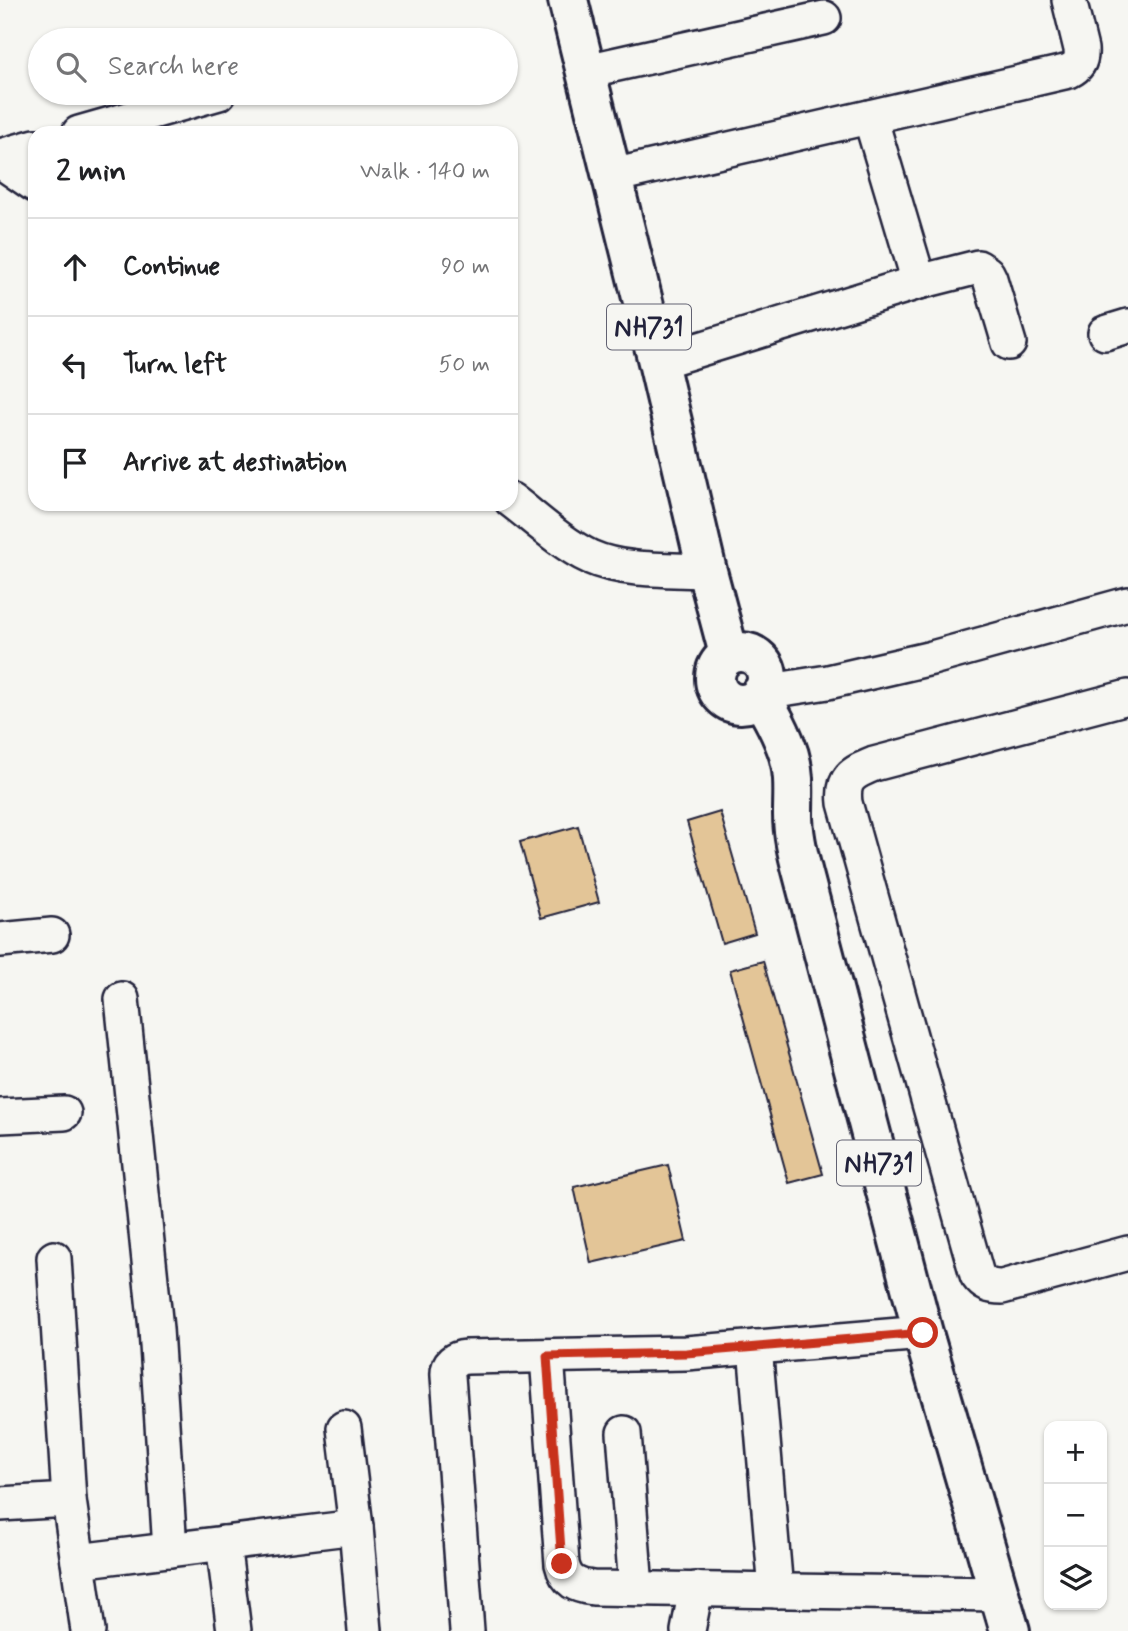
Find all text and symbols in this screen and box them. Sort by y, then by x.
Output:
search box [28,28,518,105]
icon: search [52,48,90,86]
text: Search here [108,50,239,84]
text: 2 min [56,152,126,191]
text: Walk · 140 m [360,157,490,187]
icon: ahead [56,248,94,286]
text: Continue [123,250,220,284]
text: 90 m [441,252,490,282]
road number: NH731 [607,304,691,350]
icon: left [56,346,94,384]
text: Turn left [123,348,227,382]
text: 50 m [439,350,490,380]
icon: arrive [56,444,94,482]
text: Arrive at destination [123,446,347,480]
road number: NH731 [837,1140,921,1186]
route start [907,1317,938,1348]
map controls [1044,1421,1107,1610]
button: + [1044,1421,1107,1484]
button: − [1044,1484,1107,1547]
button: layers [1044,1547,1107,1610]
route end [546,1548,577,1579]

